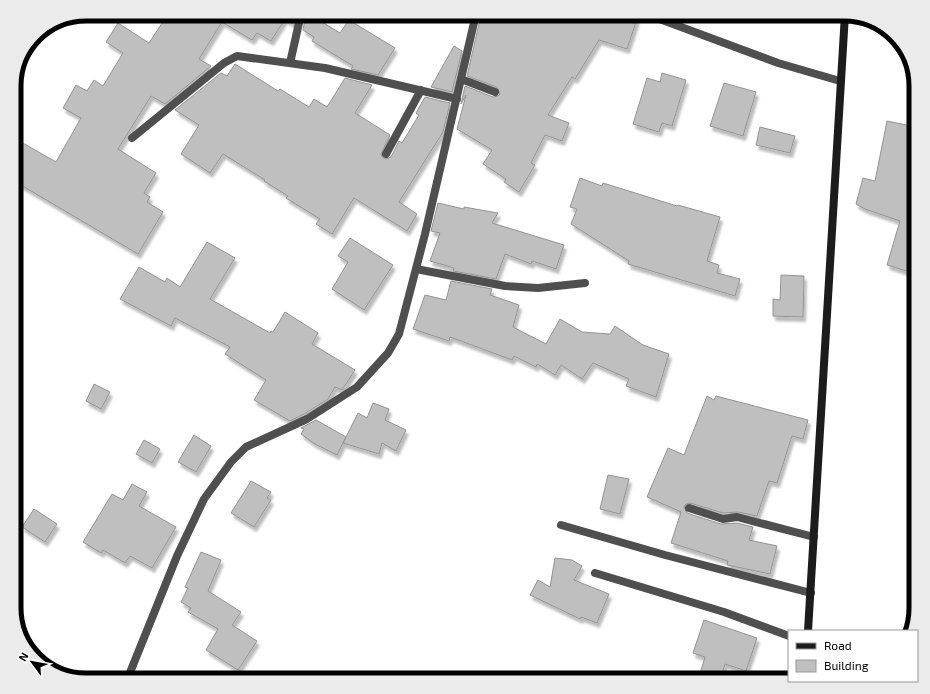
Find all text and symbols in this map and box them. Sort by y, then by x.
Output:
legend [788,630,918,682]
text: Road [824,638,852,652]
north arrow [12,642,52,682]
text: N [15,650,31,663]
text: Building [824,658,869,672]

